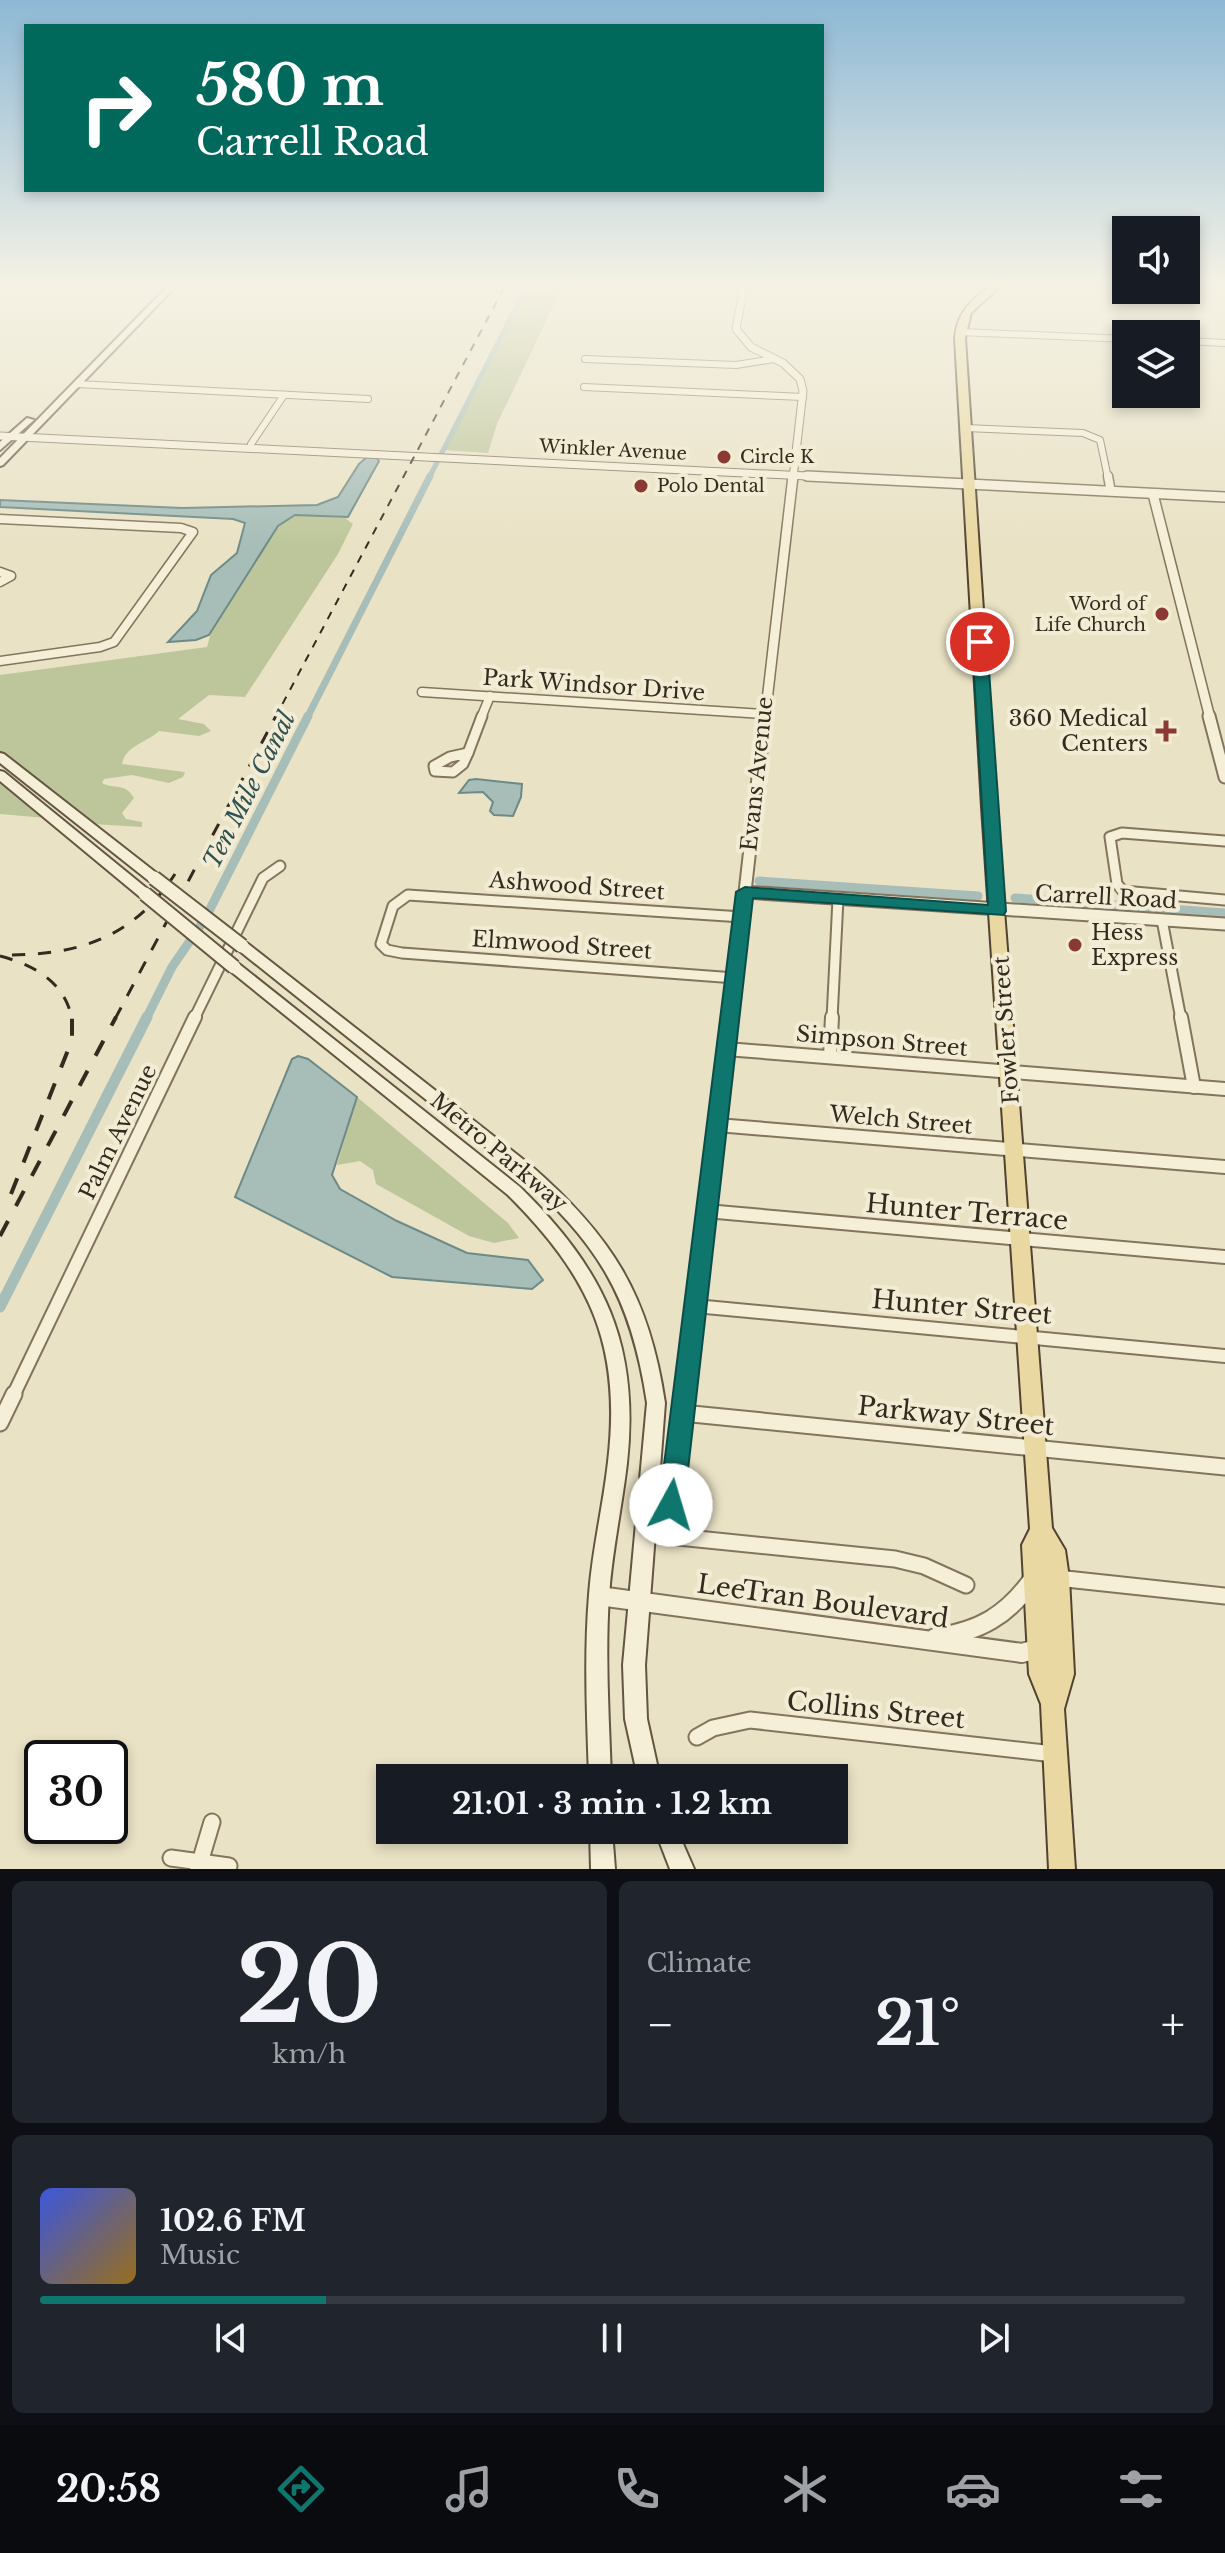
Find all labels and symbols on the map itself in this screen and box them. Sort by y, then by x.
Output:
street label: Winkler Avenue [538,435,687,465]
place label: Circle K [740,446,815,468]
marker: Circle K [715,448,733,466]
place label: Polo Dental [657,475,765,497]
marker: Polo Dental [632,477,650,495]
place label: Word of Life Church [1035,593,1149,636]
marker: Word of Life Church [1153,605,1171,623]
pin [946,608,1014,676]
street label: Park Windsor Drive [482,664,706,706]
street label: Evans Avenue [735,695,779,853]
place label: 360 Medical Centers [1009,705,1148,757]
water label: Ten Mile Canal [197,706,301,874]
marker: 360 Medical Centers [1155,720,1177,742]
street label: Ashwood Street [487,866,666,906]
street label: Carrell Road [1034,880,1178,914]
place label: Hess Express [1091,919,1178,971]
street label: Elmwood Street [471,925,654,965]
marker: Hess Express [1066,936,1084,954]
street label: Fowler Street [987,954,1025,1105]
street label: Simpson Street [795,1020,970,1062]
street label: Palm Avenue [74,1060,162,1204]
street label: Metro Parkway [425,1087,573,1217]
street label: Welch Street [827,1100,974,1140]
street label: Hunter Terrace [864,1187,1070,1237]
street label: Hunter Street [870,1283,1054,1331]
street label: Parkway Street [856,1390,1056,1442]
position arrow [629,1463,713,1547]
street label: LeeTran Boulevard [695,1567,951,1635]
street label: Collins Street [785,1685,967,1735]
speed limit sign: 30 [24,1740,128,1844]

